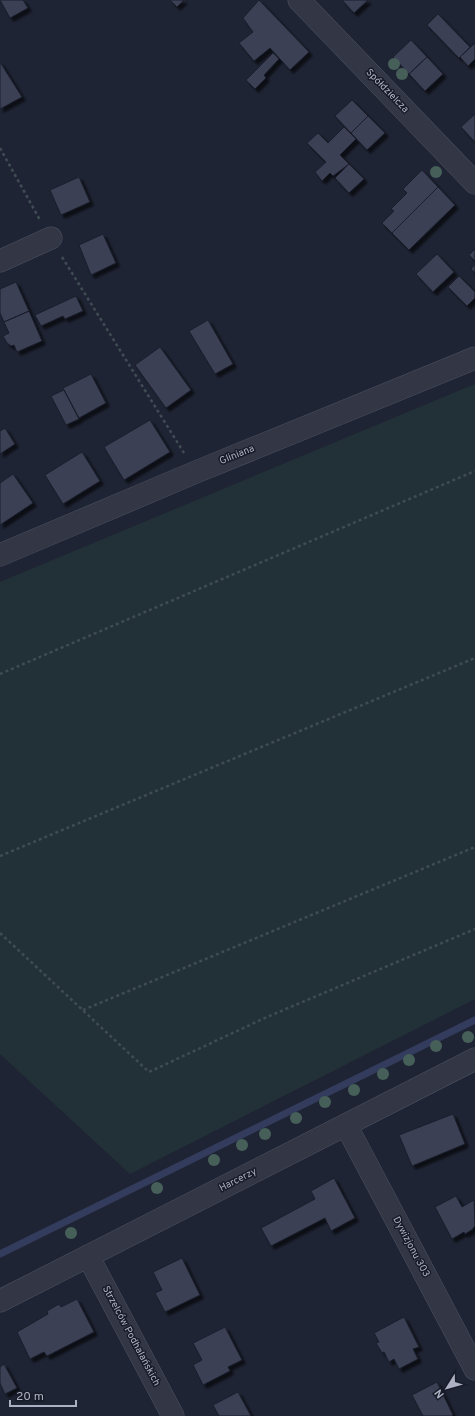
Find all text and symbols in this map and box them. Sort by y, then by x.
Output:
street label: Spółdzielcza [363,66,411,116]
street label: Gliniana [218,442,256,468]
street label: Harcerzy [217,1165,259,1195]
street label: Dywizjonu 303 [390,1214,432,1280]
street label: Strzelców Podhalańskich [99,1284,163,1388]
north arrow [427,1368,467,1408]
scale bar [10,1382,76,1408]
text: N [432,1386,448,1401]
text: 20 m [16,1389,44,1405]

